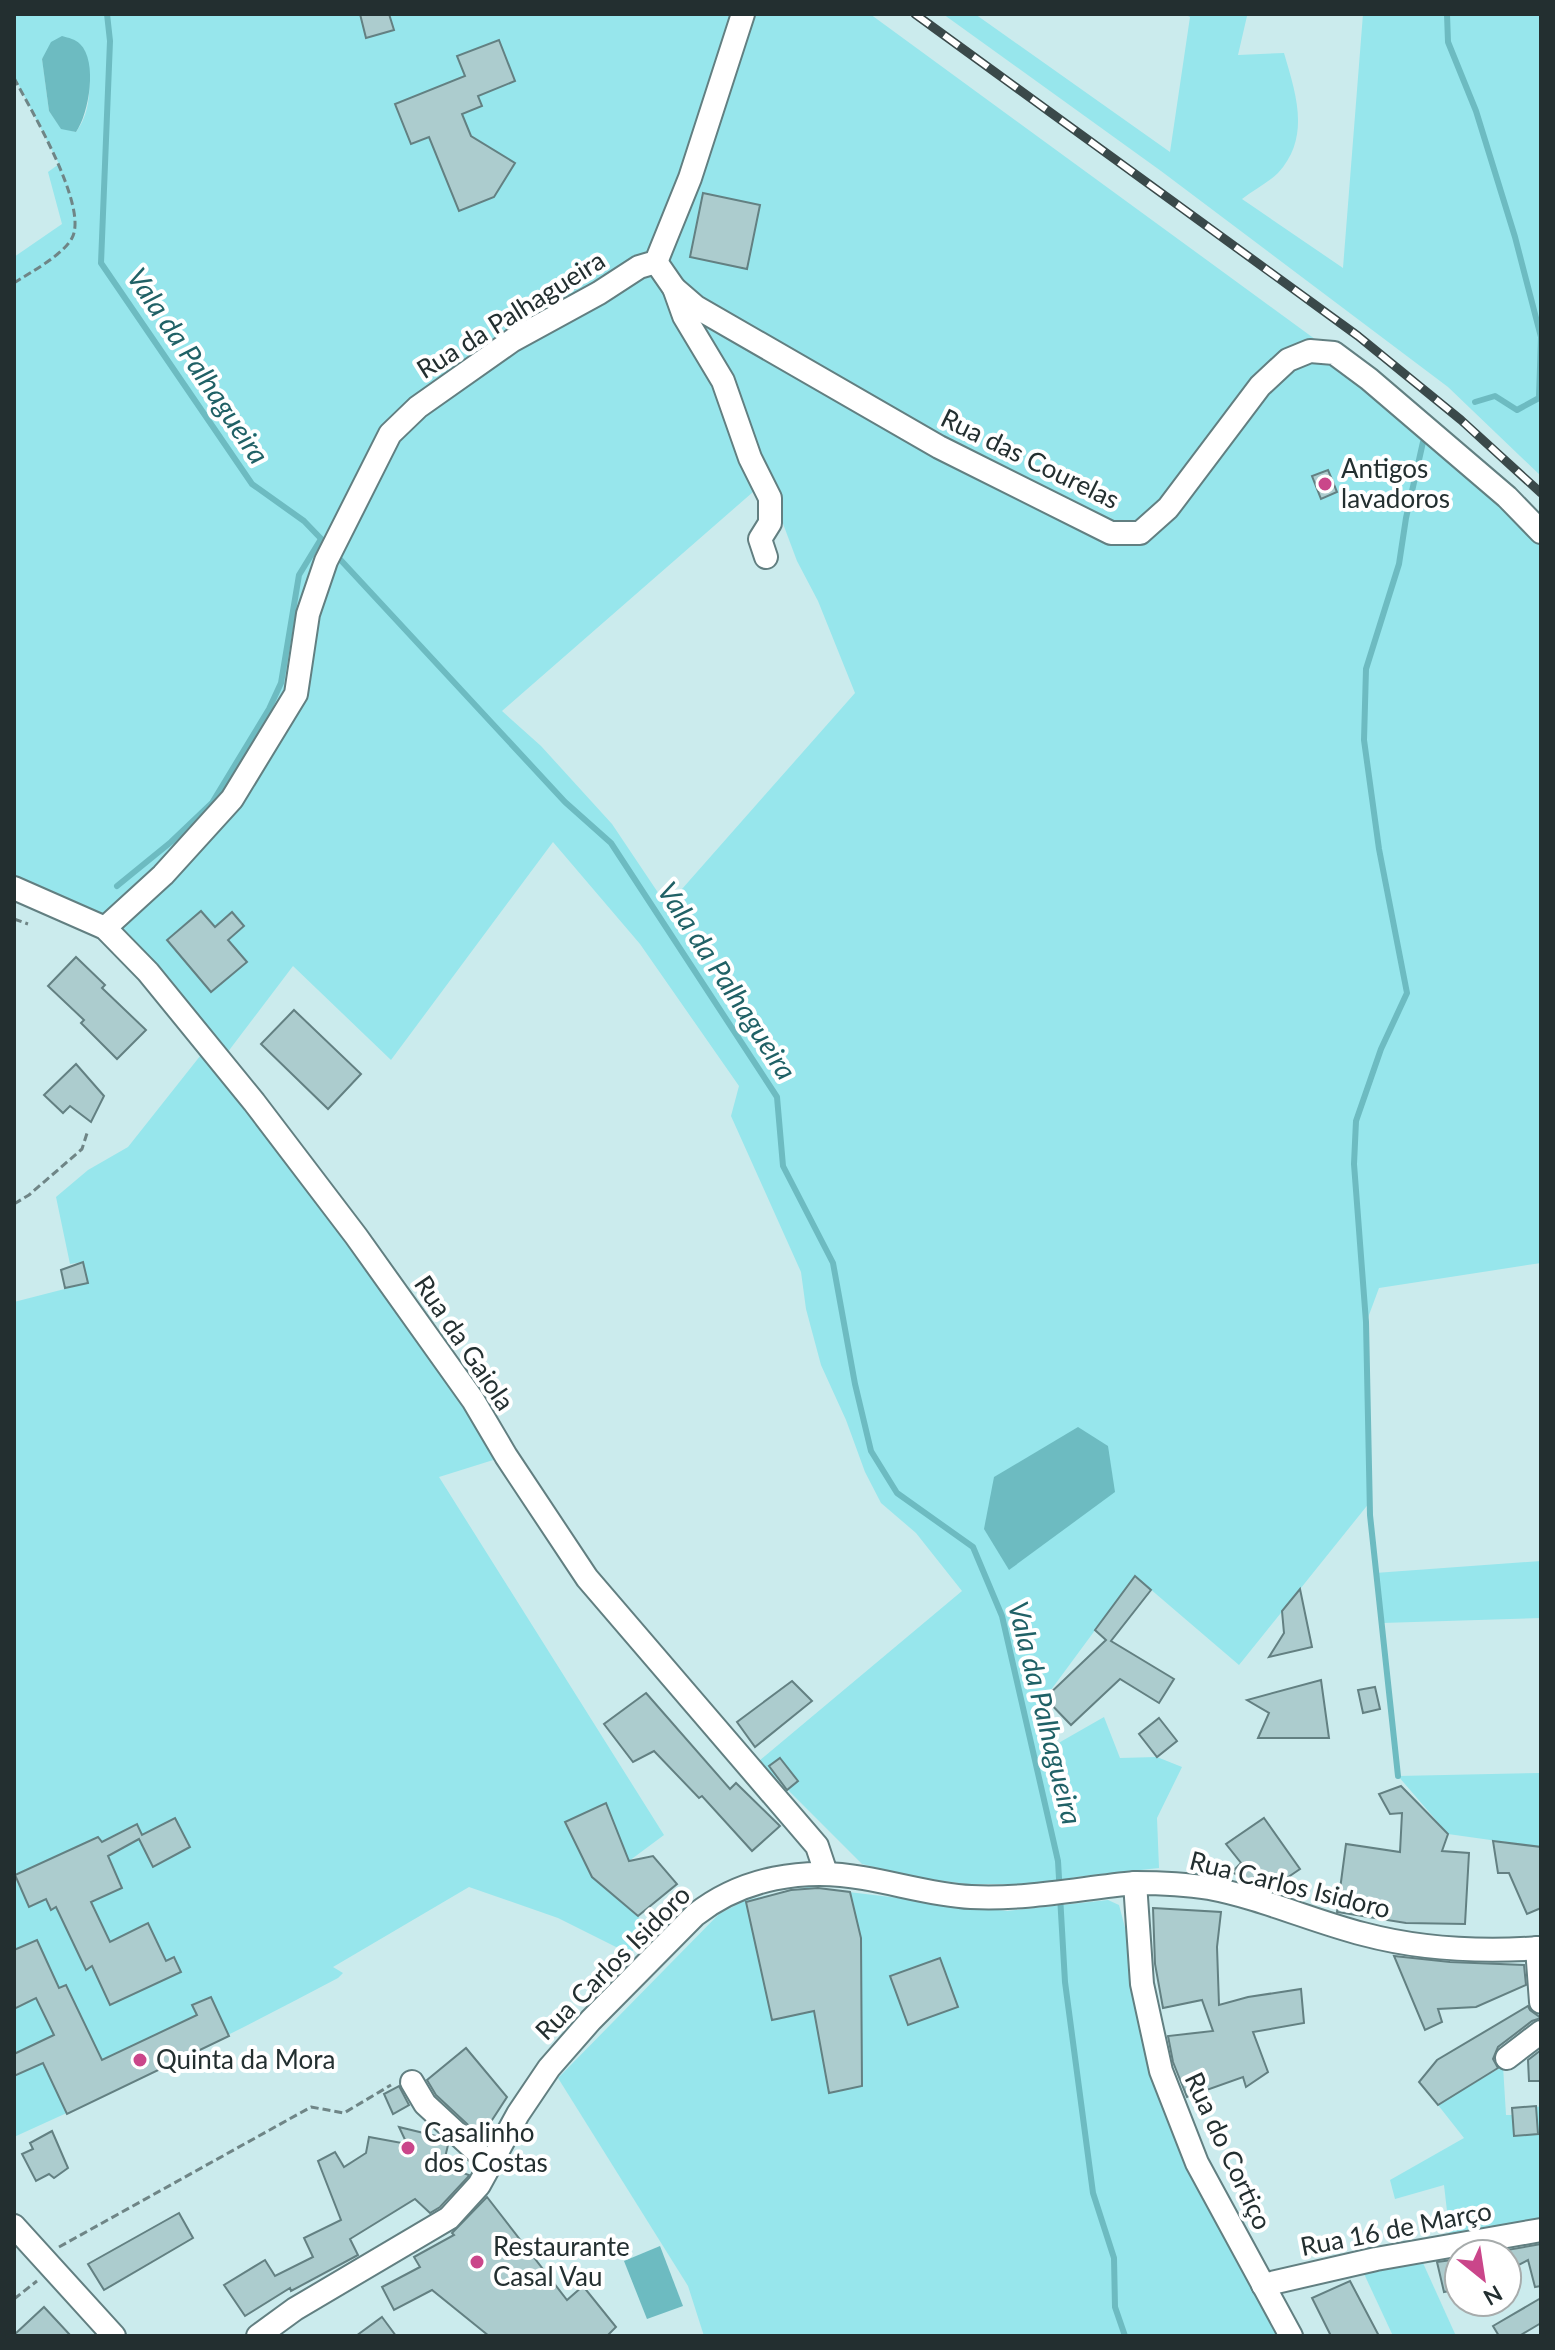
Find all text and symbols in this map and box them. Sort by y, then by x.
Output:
street label: Rua da Palhagueira [410,243,610,385]
water label: Vala da Palhagueira [121,261,277,470]
street label: Rua das Courelas [936,401,1125,515]
place label: Antigos lavadoros [1341,452,1450,514]
marker: Antigos lavadoros [1316,475,1334,493]
water label: Vala da Palhagueira [651,875,804,1086]
street label: Rua da Gaiola [408,1269,522,1416]
water label: Vala da Palhagueira [1002,1598,1090,1828]
street label: Rua Carlos Isidoro [1187,1844,1394,1924]
street label: Rua Carlos Isidoro [528,1878,696,2046]
place label: Quinta da Mora [156,2043,335,2075]
marker: Quinta da Mora [131,2051,149,2069]
street label: Rua do Cortiço [1178,2067,1279,2234]
place label: Casalinho dos Costas [424,2116,548,2178]
marker: Casalinho dos Costas [399,2139,417,2157]
street label: Rua 16 de Março [1297,2194,1494,2262]
place label: Restaurante Casal Vau [493,2230,630,2292]
north arrow [1443,2238,1523,2318]
marker: Restaurante Casal Vau [468,2253,486,2271]
text: N [1479,2280,1507,2312]

